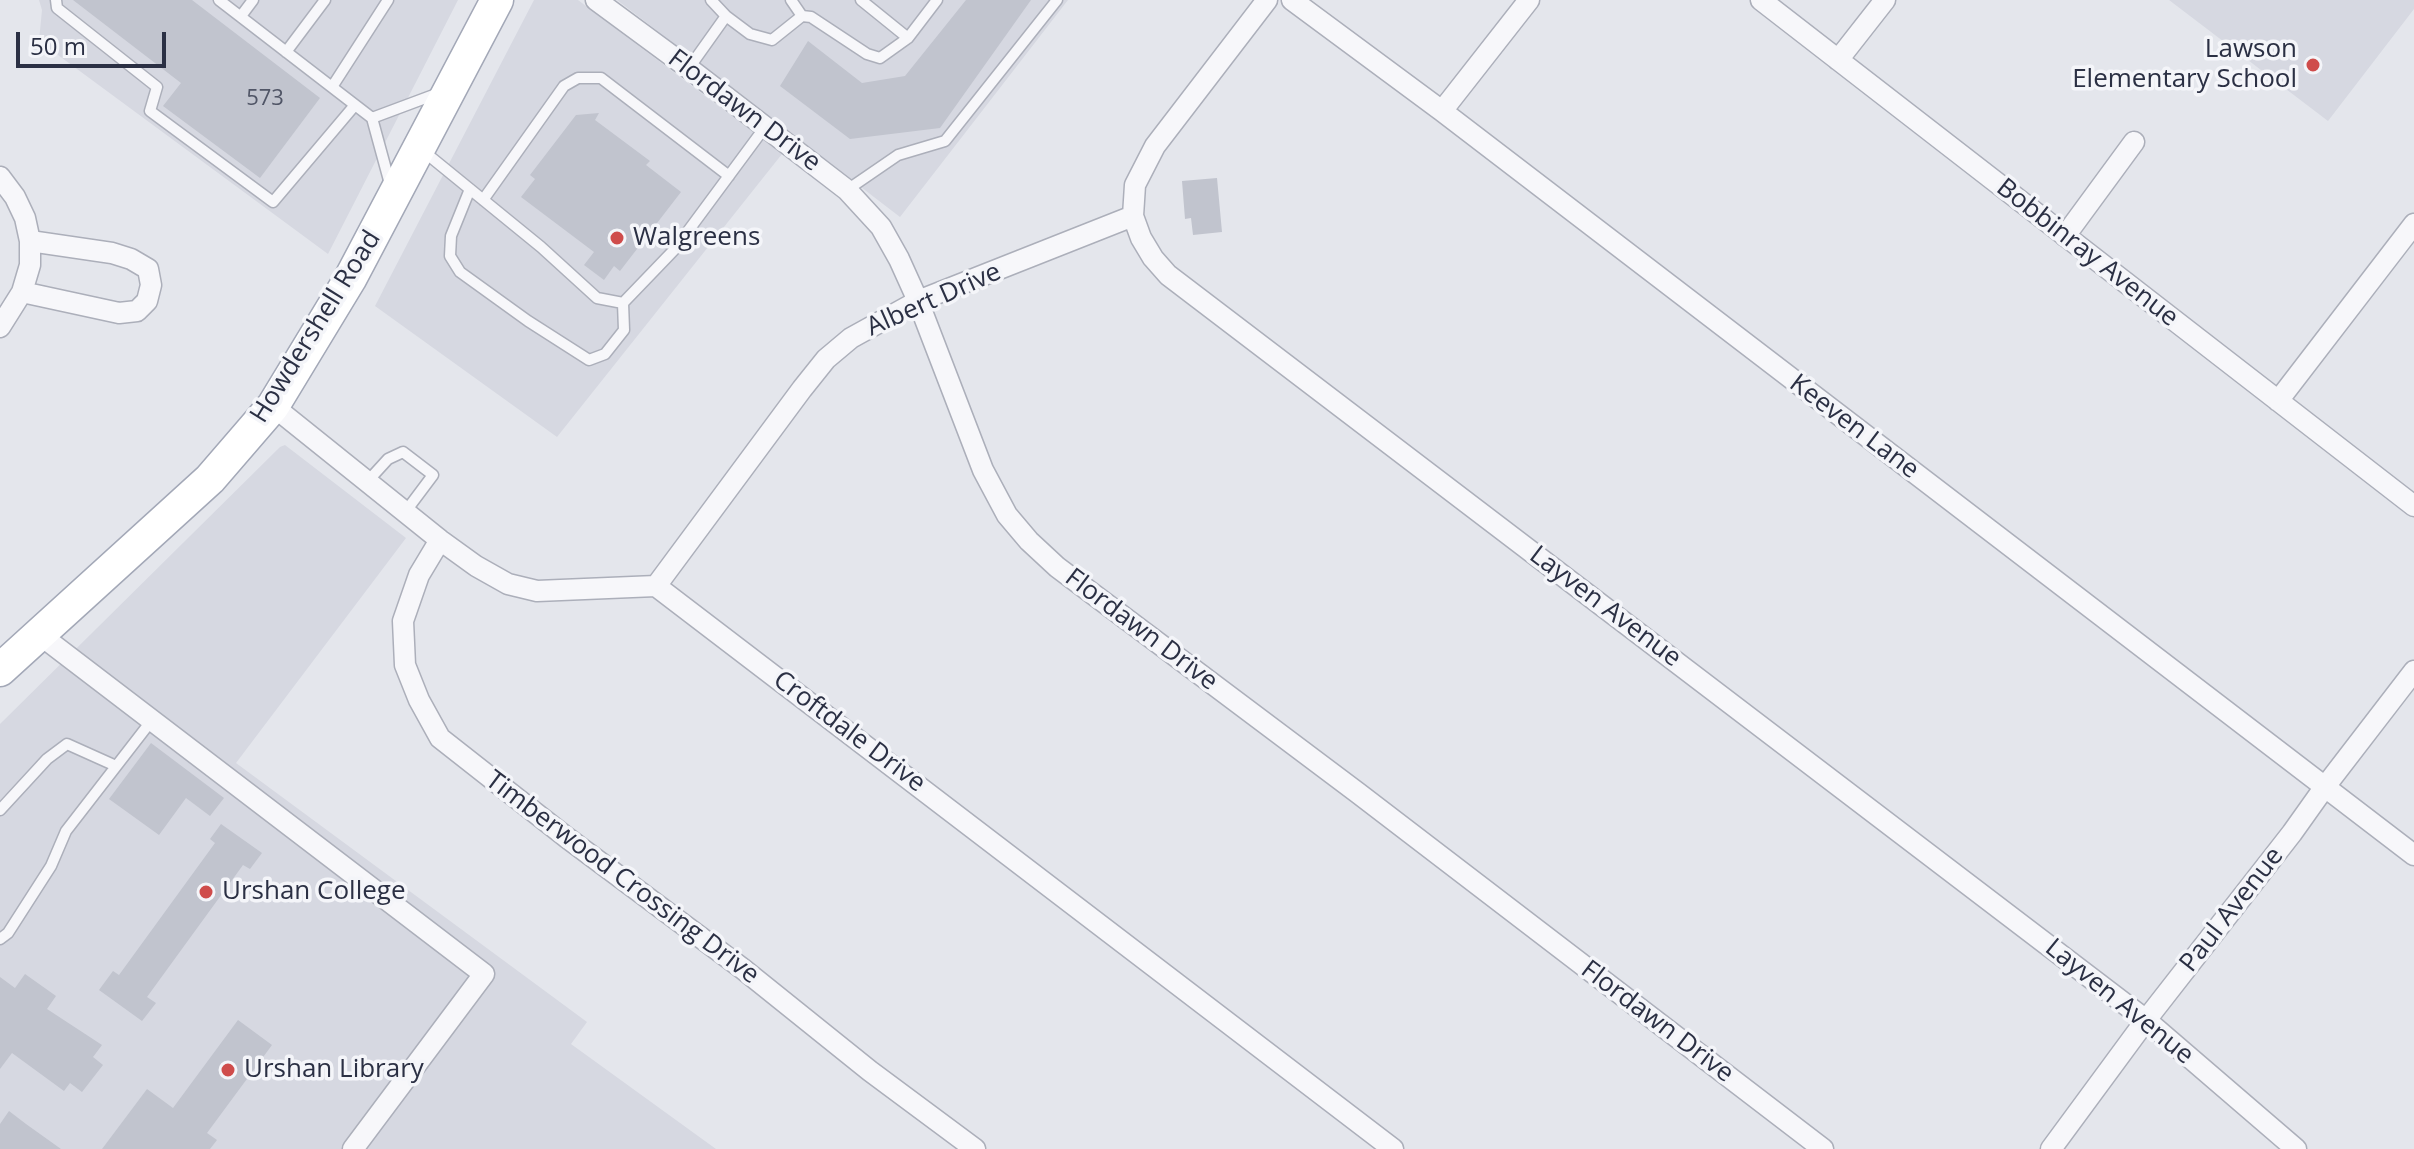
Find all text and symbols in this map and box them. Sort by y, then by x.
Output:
scale bar [20,16,170,66]
text: 50 m [30,29,86,62]
place label: Lawson Elementary School [2072,34,2297,96]
street label: Flordawn Drive [661,43,827,179]
marker: Lawson Elementary School [2304,56,2322,74]
house number: 573 [246,86,284,112]
street label: Bobbinray Avenue [1990,172,2184,334]
place label: Walgreens [633,222,760,254]
street label: Howdershell Road [244,225,388,429]
marker: Walgreens [608,229,626,247]
street label: Albert Drive [862,257,1006,343]
street label: Keeven Lane [1783,368,1925,486]
street label: Layven Avenue [1523,540,1687,674]
street label: Flordawn Drive [1058,562,1224,698]
street label: Croftdale Drive [767,665,931,799]
street label: Timberwood Crossing Drive [479,765,765,991]
street label: Paul Avenue [2174,841,2290,979]
place label: Urshan College [222,876,406,908]
marker: Urshan College [197,883,215,901]
street label: Layven Avenue [2039,933,2199,1071]
street label: Flordawn Drive [1574,954,1740,1090]
place label: Urshan Library [244,1054,424,1086]
marker: Urshan Library [219,1061,237,1079]

